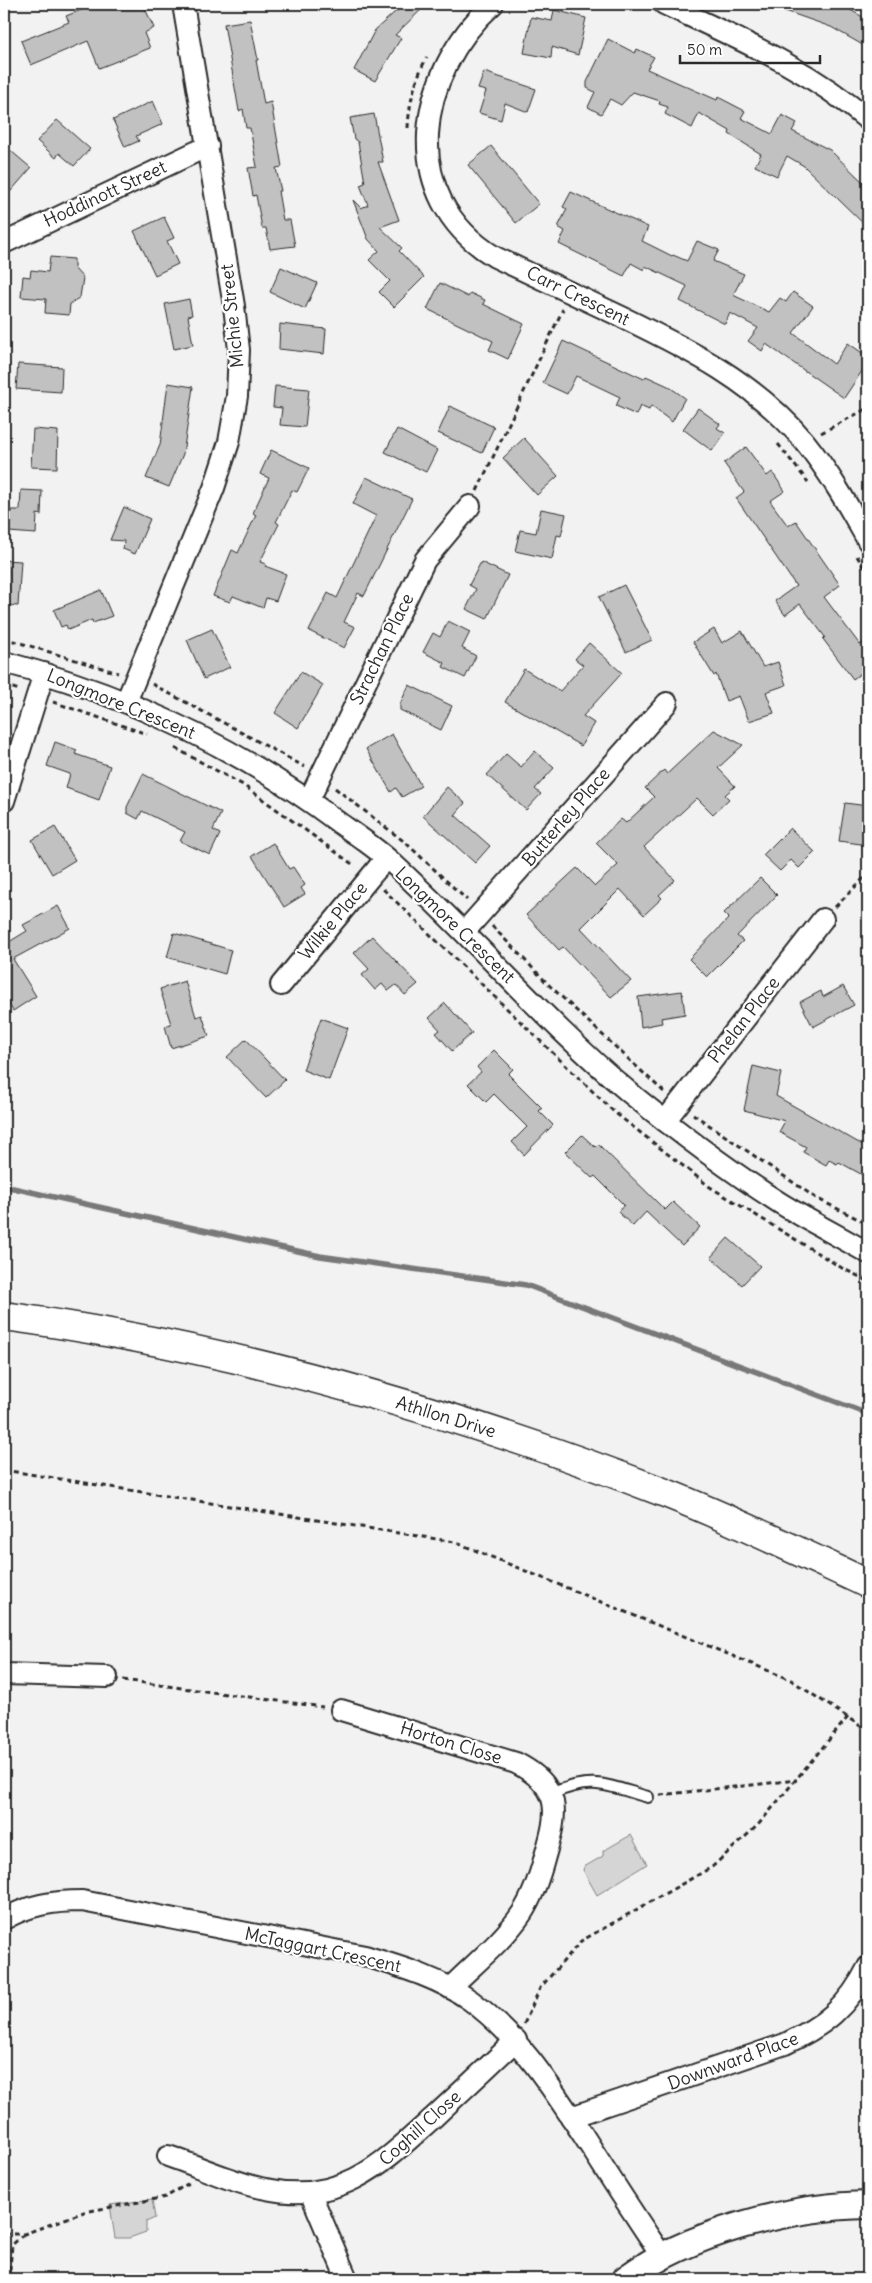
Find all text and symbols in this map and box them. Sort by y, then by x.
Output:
scale bar [680,32,820,64]
text: 50 m [687,40,722,59]
street label: Hoddinott Street [40,155,170,232]
street label: Carr Crescent [523,261,634,330]
street label: Michie Street [215,263,248,369]
street label: Strachan Place [345,589,418,708]
street label: Longmore Crescent [44,663,199,744]
street label: Butterley Place [517,763,615,871]
street label: Longmore Crescent [390,861,520,988]
street label: Wilkie Place [293,877,372,965]
street label: Phelan Place [703,972,785,1068]
street label: Athllon Drive [393,1390,499,1443]
street label: Horton Close [398,1716,505,1769]
street label: McTaggart Crescent [243,1922,404,1977]
street label: Downward Place [664,2026,801,2095]
street label: Coghill Close [374,2085,465,2170]

